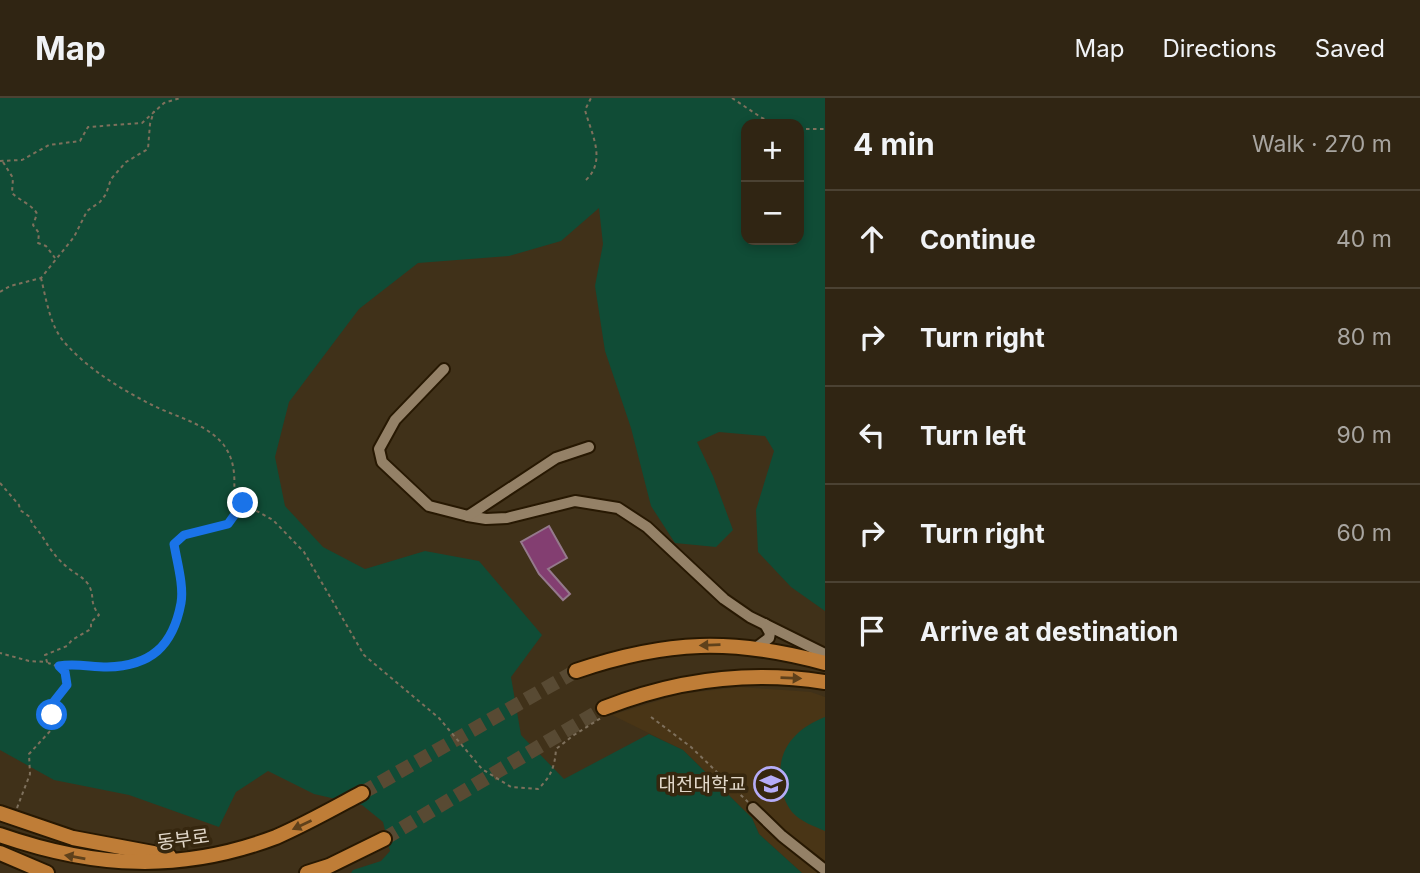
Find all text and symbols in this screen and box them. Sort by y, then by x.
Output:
text: Map [35,28,106,68]
text: Map [1075,34,1124,63]
text: Directions [1162,34,1277,63]
text: Saved [1315,34,1385,63]
map controls [741,119,804,245]
button: + [741,119,804,182]
text: 4 min [853,126,935,162]
text: Walk · 270 m [1252,130,1392,158]
button: − [741,182,804,245]
icon: ahead [853,220,891,258]
text: Continue [920,224,1036,255]
text: 40 m [1336,225,1392,253]
icon: right [853,318,891,356]
text: Turn right [920,322,1045,353]
text: 80 m [1337,323,1392,351]
icon: left [853,416,891,454]
text: Turn left [920,420,1026,451]
text: 90 m [1337,421,1392,449]
route end [227,487,258,518]
icon: right [853,514,891,552]
text: Turn right [920,518,1045,549]
text: 60 m [1337,519,1392,547]
icon: arrive [853,612,891,650]
text: Arrive at destination [920,616,1179,647]
one-way arrow [698,640,720,651]
one-way arrow [780,673,802,684]
route start [36,699,67,730]
school or university icon: 대전대학교 [752,765,790,803]
place label: 대전대학교 [659,773,746,796]
one-way arrow [291,820,312,831]
street label: 동부로 [155,824,211,855]
one-way arrow [64,851,86,862]

